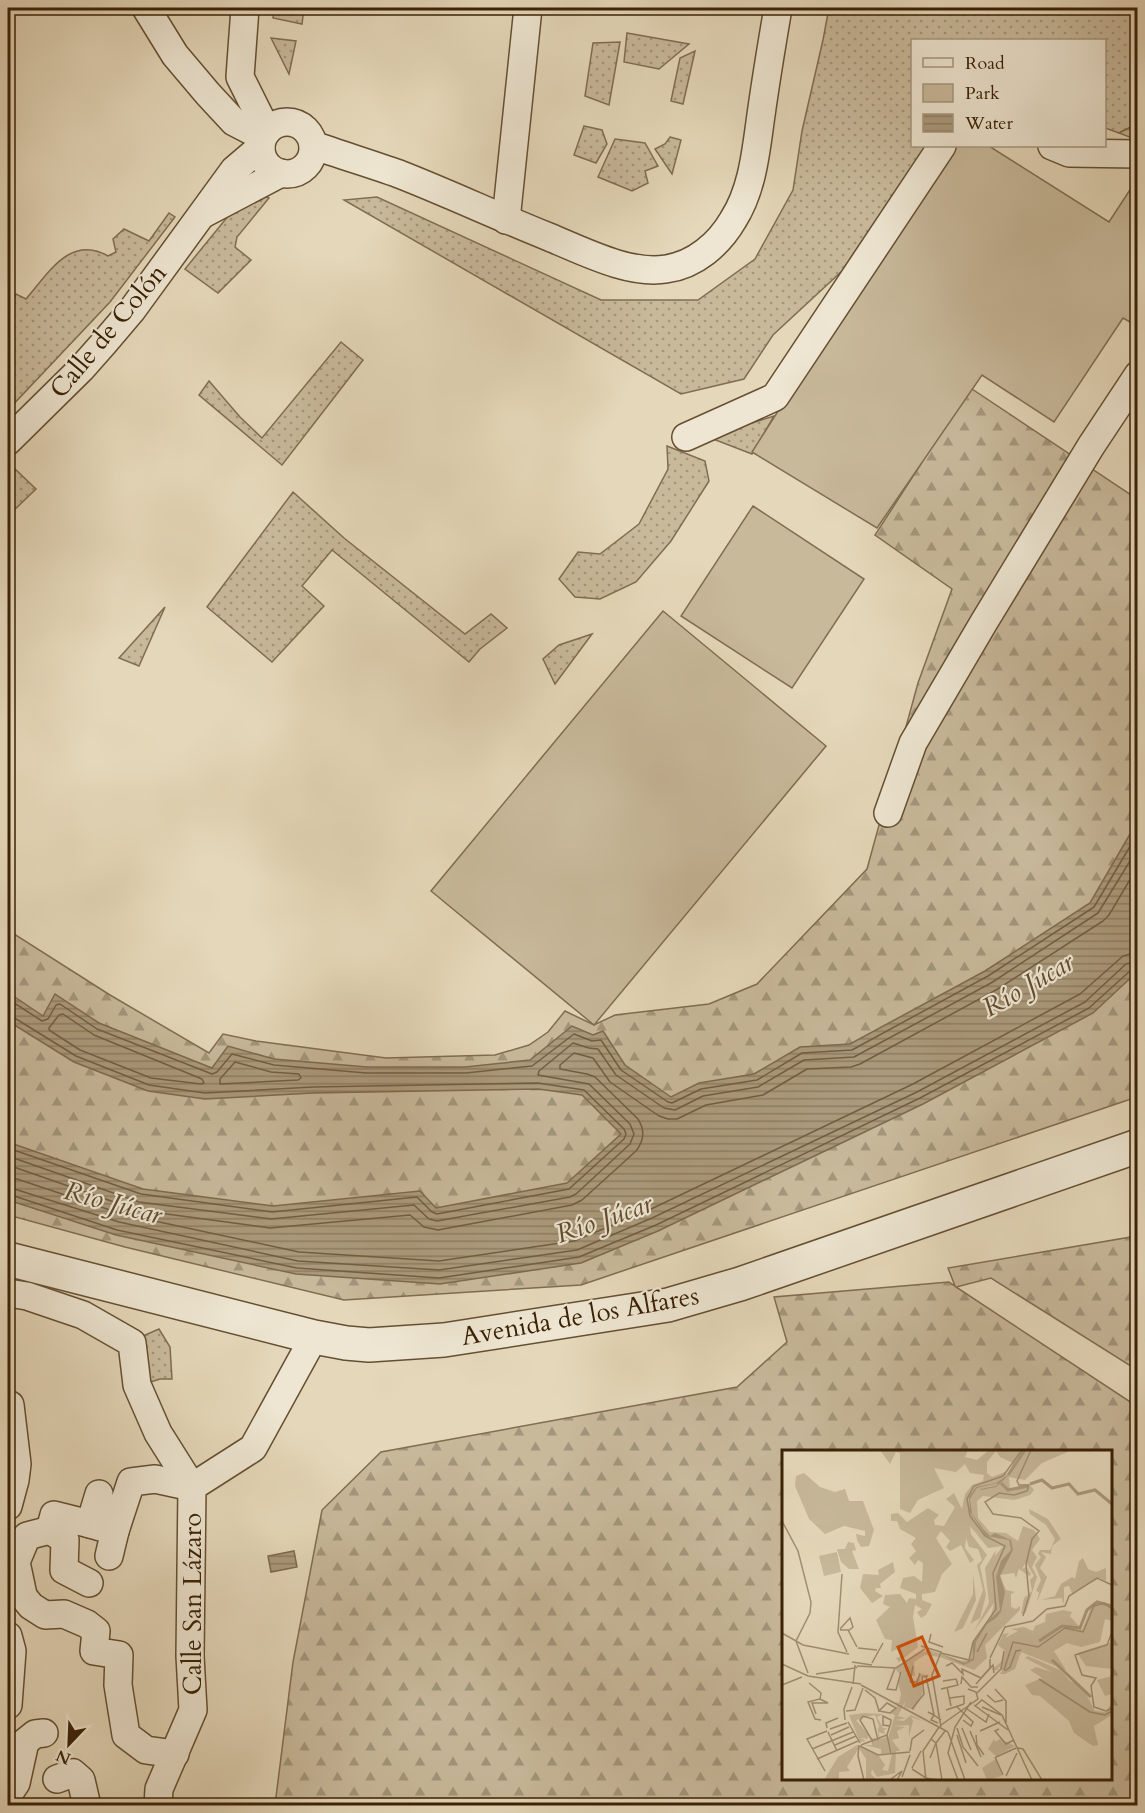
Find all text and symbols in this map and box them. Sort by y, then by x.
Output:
legend [911,39,1106,147]
text: Road [965,51,1005,76]
text: Park [965,81,1000,106]
text: Water [964,111,1014,136]
street label: Calle de Colón [42,256,175,406]
water label: Río Júcar [975,943,1082,1026]
water label: Río Júcar [60,1172,167,1234]
water label: Río Júcar [551,1185,658,1253]
street label: Avenida de los Alfares [458,1278,702,1354]
inset map [782,1450,1112,1780]
street label: Calle San Lázaro [175,1513,210,1695]
north arrow [39,1714,99,1774]
text: N [53,1744,74,1770]

